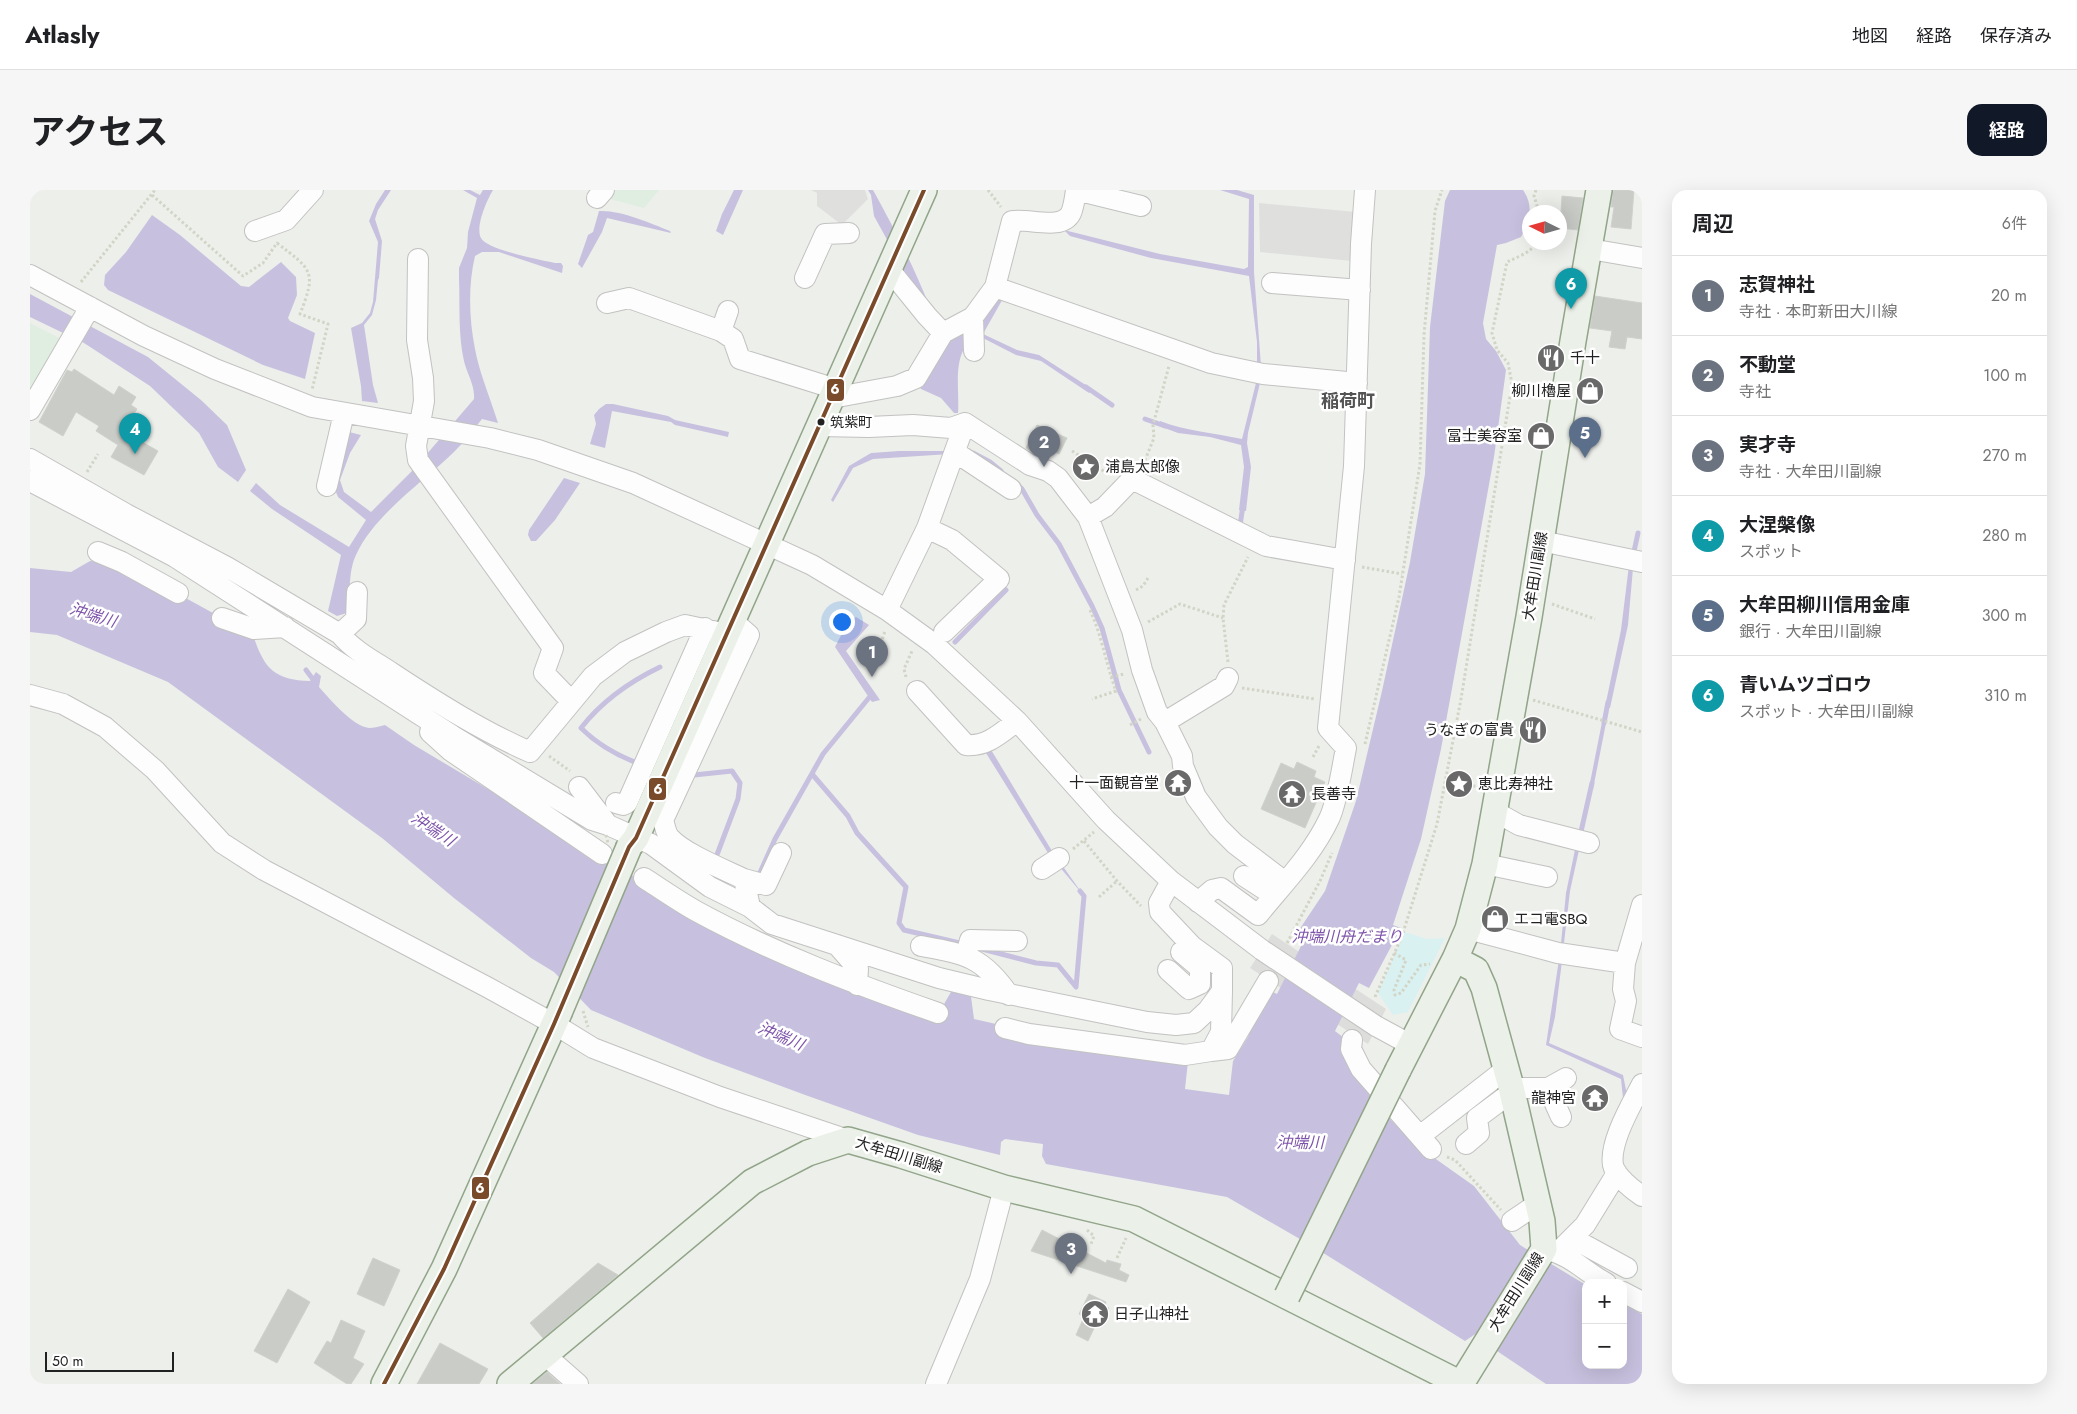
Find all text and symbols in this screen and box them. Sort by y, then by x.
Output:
text: Atlasly [25,17,100,52]
text: 地図 [1852,23,1888,49]
text: 経路 [1916,23,1952,49]
text: 保存済み [1980,23,2052,49]
button: 経路 [1967,104,2047,156]
text: アクセス [30,107,168,157]
north arrow [1522,205,1567,250]
text: 周辺 [1692,209,1734,239]
text: 6件 [2002,212,2027,235]
pin: 6 [1555,268,1587,309]
text: 志賀神社 [1739,271,1815,298]
text: 1 [1704,284,1712,307]
text: 20 m [1991,284,2027,307]
text: 寺社 · 本町新田大川線 [1739,300,1897,323]
restaurant icon: 千十 [1536,343,1566,373]
place label: 千十 [1570,347,1600,369]
text: 不動堂 [1739,351,1796,378]
text: 2 [1703,364,1713,387]
text: 100 m [1983,364,2027,387]
shop icon: 柳川櫓屋 [1575,376,1605,406]
line badge: 6 [826,378,845,402]
text: 6 [830,379,840,399]
place label: 柳川櫓屋 [1511,380,1571,402]
text: 寺社 [1739,380,1771,403]
district label: 稲荷町 [1321,388,1375,414]
place label: 筑紫町 [830,412,872,432]
pin: 4 [119,413,151,454]
marker: 筑紫町 [816,417,826,427]
pin: 5 [1569,417,1601,458]
shop icon: 冨士美容室 [1526,421,1556,451]
place label: 冨士美容室 [1447,425,1522,447]
pin: 2 [1028,426,1060,467]
text: 実才寺 [1739,431,1796,458]
text: 3 [1703,444,1713,467]
text: 270 m [1983,444,2027,467]
place icon: 浦島太郎像 [1071,452,1101,482]
place label: 浦島太郎像 [1105,456,1180,478]
text: 寺社 · 大牟田川副線 [1739,460,1881,483]
text: 大涅槃像 [1739,511,1815,538]
text: 4 [1702,524,1714,547]
text: 280 m [1982,524,2027,547]
street label: 大牟田川副線 [1517,530,1553,622]
text: スポット [1739,540,1803,563]
text: 大牟田柳川信用金庫 [1739,591,1910,618]
water label: 沖端川 [67,597,121,634]
text: 5 [1703,604,1713,627]
text: 300 m [1982,604,2027,627]
your location [829,609,855,635]
text: 銀行 · 大牟田川副線 [1739,620,1881,643]
pin: 1 [856,636,888,677]
text: 青いムツゴロウ [1739,671,1872,698]
text: 6 [1703,684,1713,707]
text: 310 m [1984,684,2027,707]
text: スポット · 大牟田川副線 [1739,700,1913,723]
restaurant icon: うなぎの富貴 [1518,715,1548,745]
place label: うなぎの富貴 [1424,719,1514,741]
temple icon: 十一面観音堂 [1163,768,1193,798]
place icon: 恵比寿神社 [1444,769,1474,799]
place label: 十一面観音堂 [1069,772,1159,794]
place label: 恵比寿神社 [1478,773,1553,795]
line badge: 6 [648,777,667,801]
text: 6 [653,779,663,799]
temple icon: 長善寺 [1277,779,1307,809]
place label: 長善寺 [1311,783,1356,805]
water label: 沖端川 [407,806,461,853]
shop icon: エコ電SBQ [1480,904,1510,934]
place label: エコ電SBQ [1514,908,1588,930]
water label: 沖端川舟だまり [1291,925,1403,948]
water label: 沖端川 [754,1016,809,1057]
temple icon: 龍神宮 [1580,1083,1610,1113]
place label: 龍神宮 [1531,1087,1576,1109]
street label: 大牟田川副線 [853,1131,945,1179]
water label: 沖端川 [1276,1131,1326,1154]
line badge: 6 [471,1176,490,1200]
text: 6 [475,1178,485,1198]
pin: 3 [1055,1233,1087,1274]
street label: 大牟田川副線 [1483,1248,1549,1336]
map controls [1582,1279,1627,1369]
button: + [1582,1279,1627,1324]
temple icon: 日子山神社 [1080,1299,1110,1329]
place label: 日子山神社 [1114,1303,1189,1325]
button: − [1582,1324,1627,1369]
scale bar [45,1349,174,1372]
text: 50 m [52,1351,83,1371]

